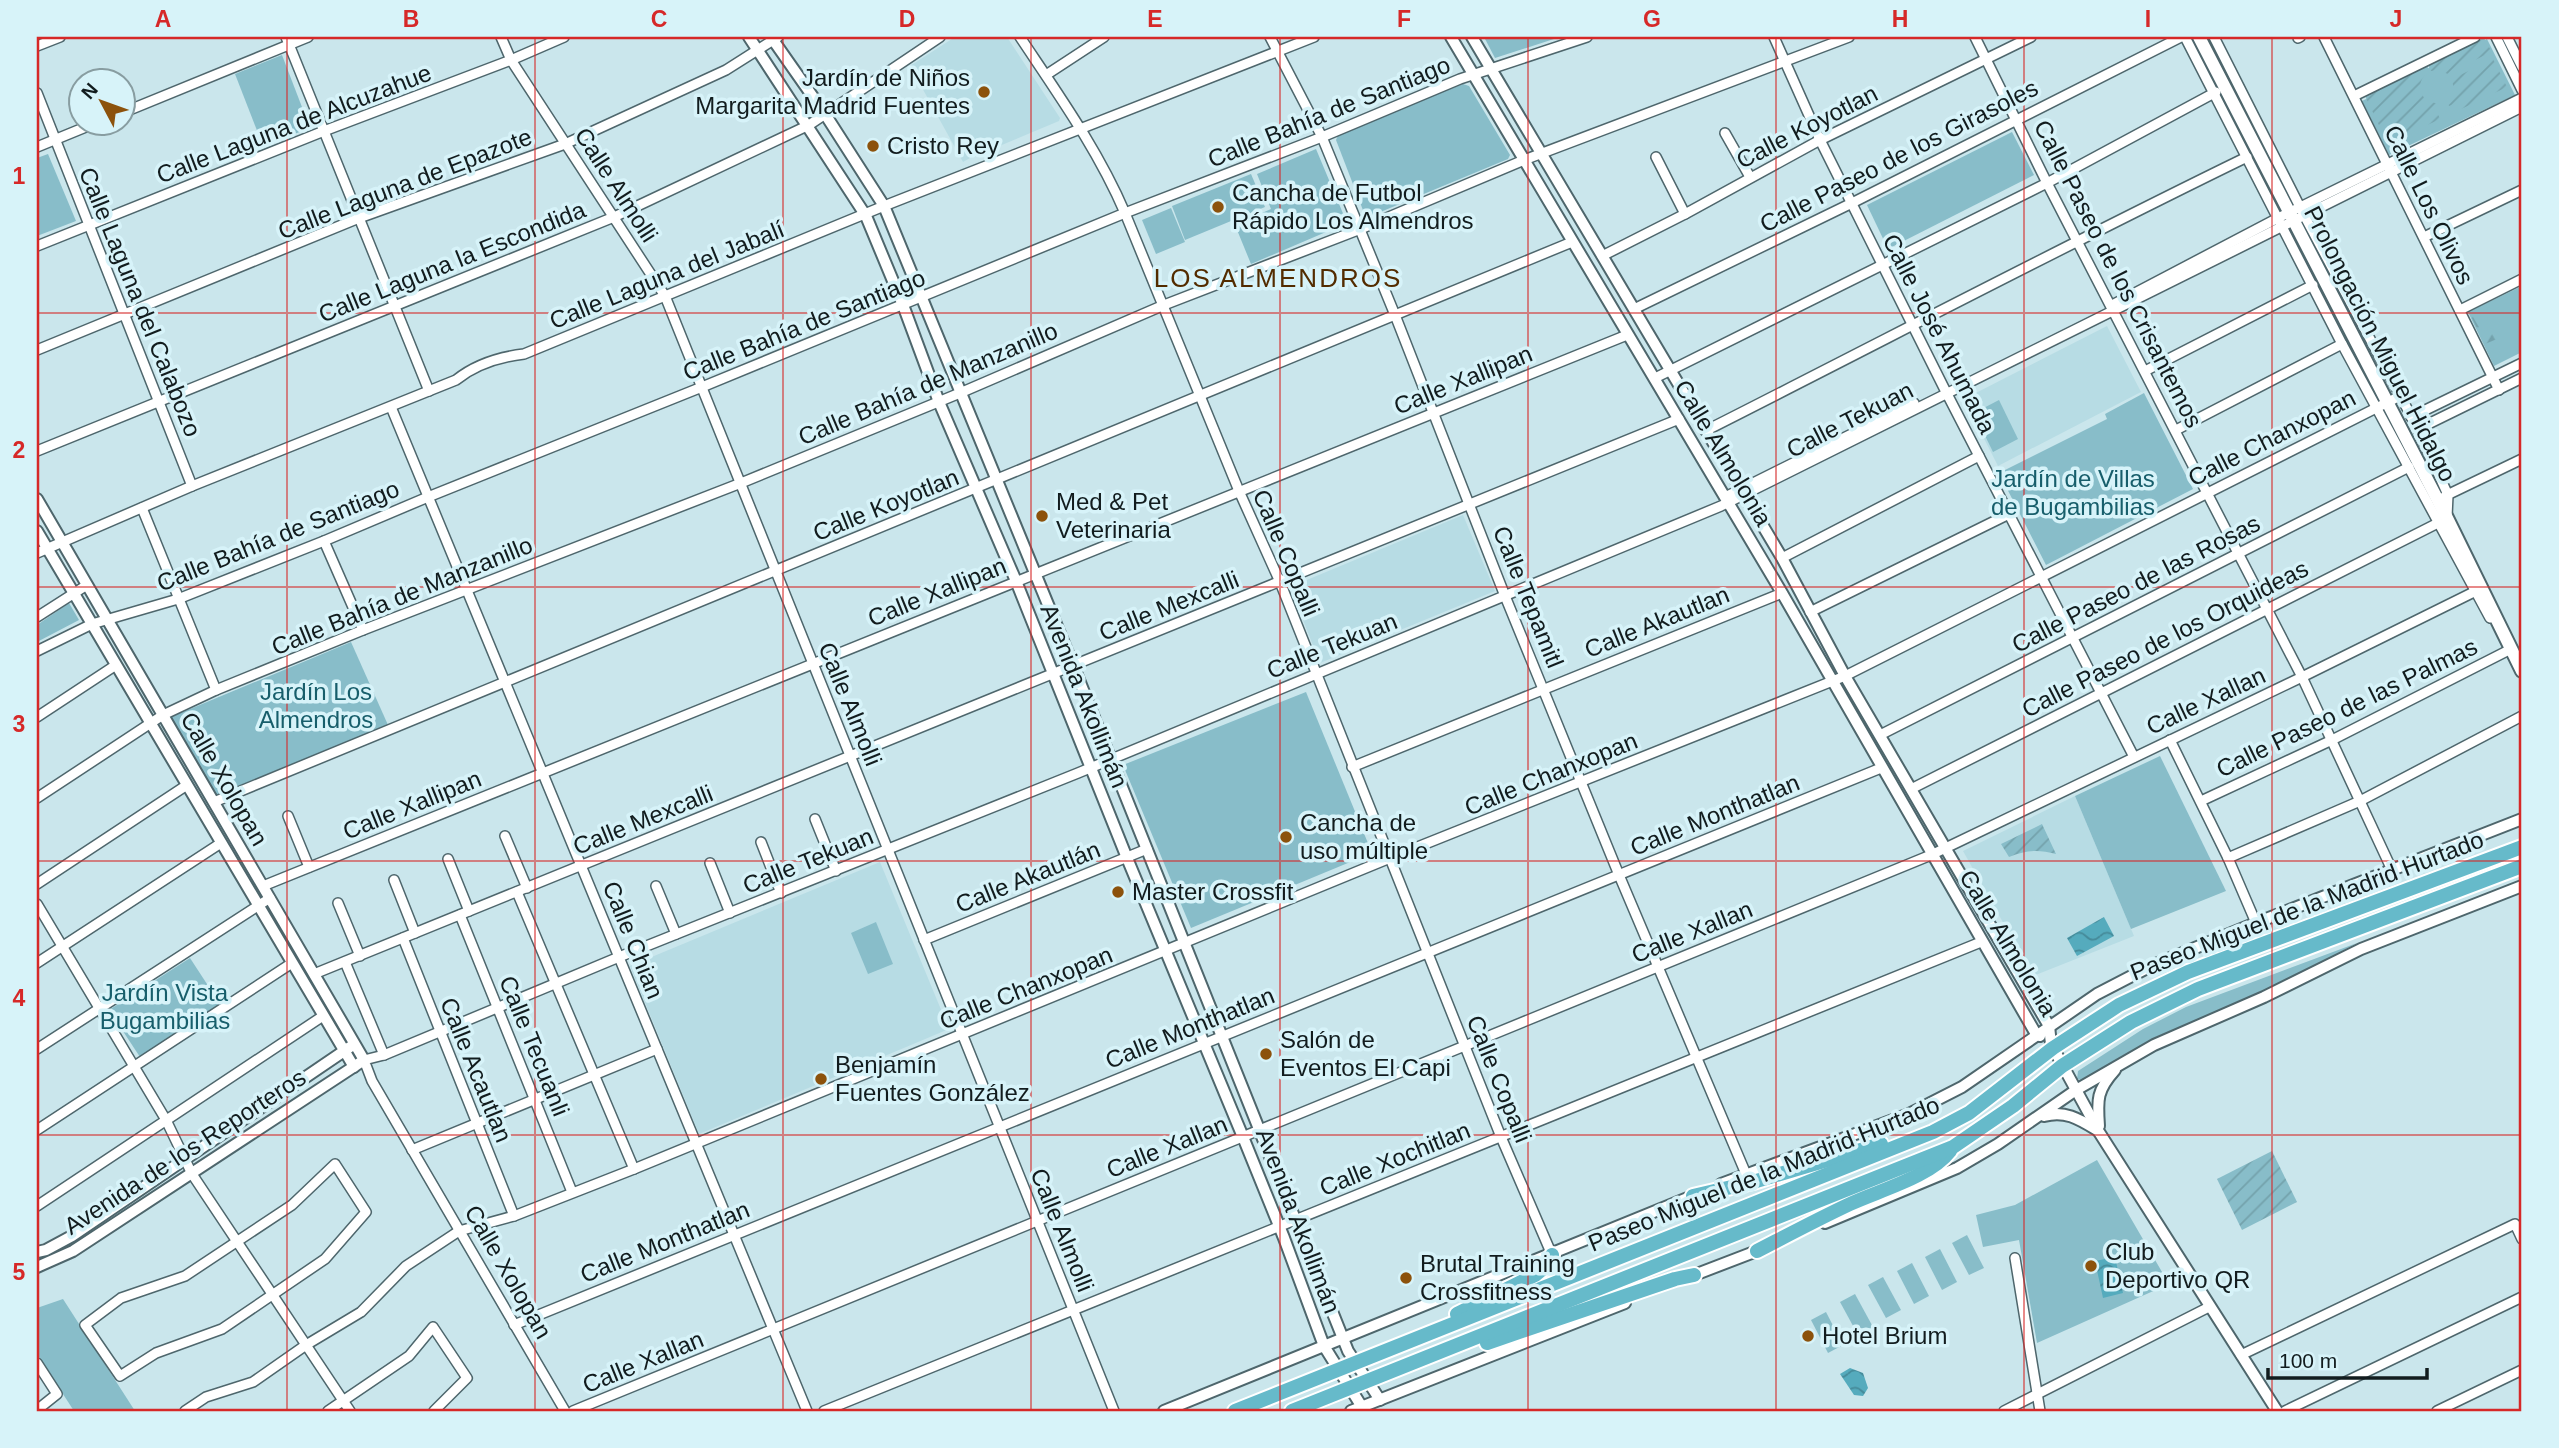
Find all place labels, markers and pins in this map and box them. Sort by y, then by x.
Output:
place label: Jardín de Niños Margarita Madrid Fuentes [695,64,970,119]
marker: Jardín de Niños Margarita Madrid Fuentes [976,84,992,100]
place label: Cristo Rey [887,132,999,159]
marker: Cristo Rey [865,138,881,154]
place label: Cancha de Futbol Rápido Los Almendros [1232,179,1473,234]
marker: Cancha de Futbol Rápido Los Almendros [1210,199,1226,215]
place label: Med & Pet Veterinaria [1056,488,1171,543]
marker: Med & Pet Veterinaria [1034,508,1050,524]
place label: Cancha de uso múltiple [1300,809,1428,864]
marker: Cancha de uso múltiple [1278,829,1294,845]
place label: Master Crossfit [1132,878,1294,905]
marker: Master Crossfit [1110,884,1126,900]
place label: Salón de Eventos El Capi [1280,1026,1451,1081]
marker: Salón de Eventos El Capi [1258,1046,1274,1062]
place label: Benjamín Fuentes González [835,1051,1030,1106]
marker: Benjamín Fuentes González [813,1071,829,1087]
place label: Club Deportivo QR [2105,1238,2250,1293]
place label: Brutal Training Crossfitness [1420,1250,1575,1305]
marker: Club Deportivo QR [2083,1258,2099,1274]
marker: Brutal Training Crossfitness [1398,1270,1414,1286]
place label: Hotel Brium [1822,1322,1947,1349]
marker: Hotel Brium [1800,1328,1816,1344]

